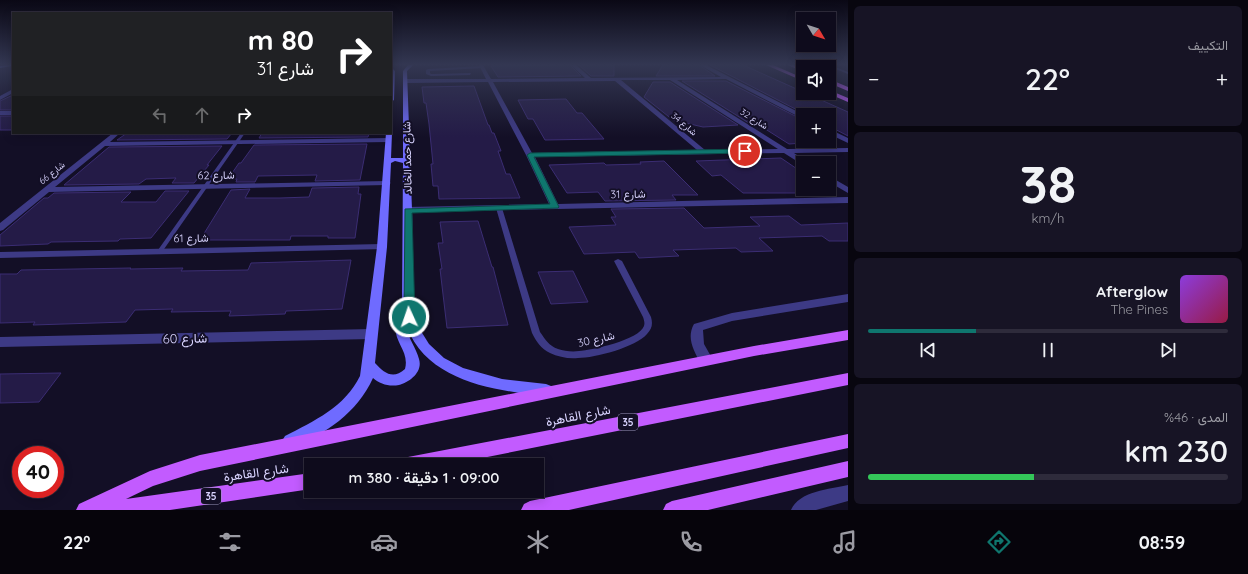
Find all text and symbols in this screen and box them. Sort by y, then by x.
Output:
north arrow [796,12,836,52]
map controls [796,12,836,196]
text: 80 m [248,22,314,57]
icon: right [328,28,380,80]
text: التكييف [1188,37,1228,53]
text: شارع 31 [257,57,314,80]
button: sound [796,60,836,100]
text: 22° [1025,60,1070,98]
text: − [868,65,879,93]
text: + [1216,65,1228,93]
icon: left [149,104,171,126]
icon: ahead [191,104,213,126]
icon: right [233,104,255,126]
street label: شارع 32 [738,106,770,132]
button: + [796,108,836,148]
street label: شارع 34 [669,110,699,138]
street label: شارع حمد الخالد [399,121,416,195]
pin [728,134,762,168]
icon: arrive [734,140,756,162]
text: 38 [1020,151,1076,216]
button: − [796,156,836,196]
street label: شارع 66 [36,159,68,187]
street label: شارع 62 [197,168,235,183]
street label: شارع 31 [610,187,646,202]
text: km/h [1032,210,1065,226]
street label: شارع 61 [173,231,209,246]
text: Afterglow [1096,282,1168,301]
position arrow [388,296,430,338]
text: The Pines [1110,301,1168,317]
street label: شارع 30 [576,328,616,351]
street label: شارع 60 [163,330,207,348]
icon: previous [917,339,939,361]
icon: pause [1037,339,1059,361]
icon: next [1157,339,1179,361]
street label: شارع القاهرة [544,401,612,431]
text: المدى · 46% [1164,409,1228,425]
road number: 35 [618,414,638,430]
text: 230 km [1124,432,1228,470]
speed limit sign: 40 [12,446,64,498]
street label: شارع القاهرة [222,460,290,486]
text: 09:00 · 1 دقيقة · 380 m [349,468,499,487]
road number: 35 [201,488,221,504]
icon: filters [216,528,244,556]
icon: car [370,528,398,556]
icon: climate [524,528,552,556]
icon: phone [677,528,705,556]
icon: music [831,528,859,556]
icon: directions [985,528,1013,556]
text: 22° [63,531,90,554]
text: 08:59 [1139,531,1185,554]

